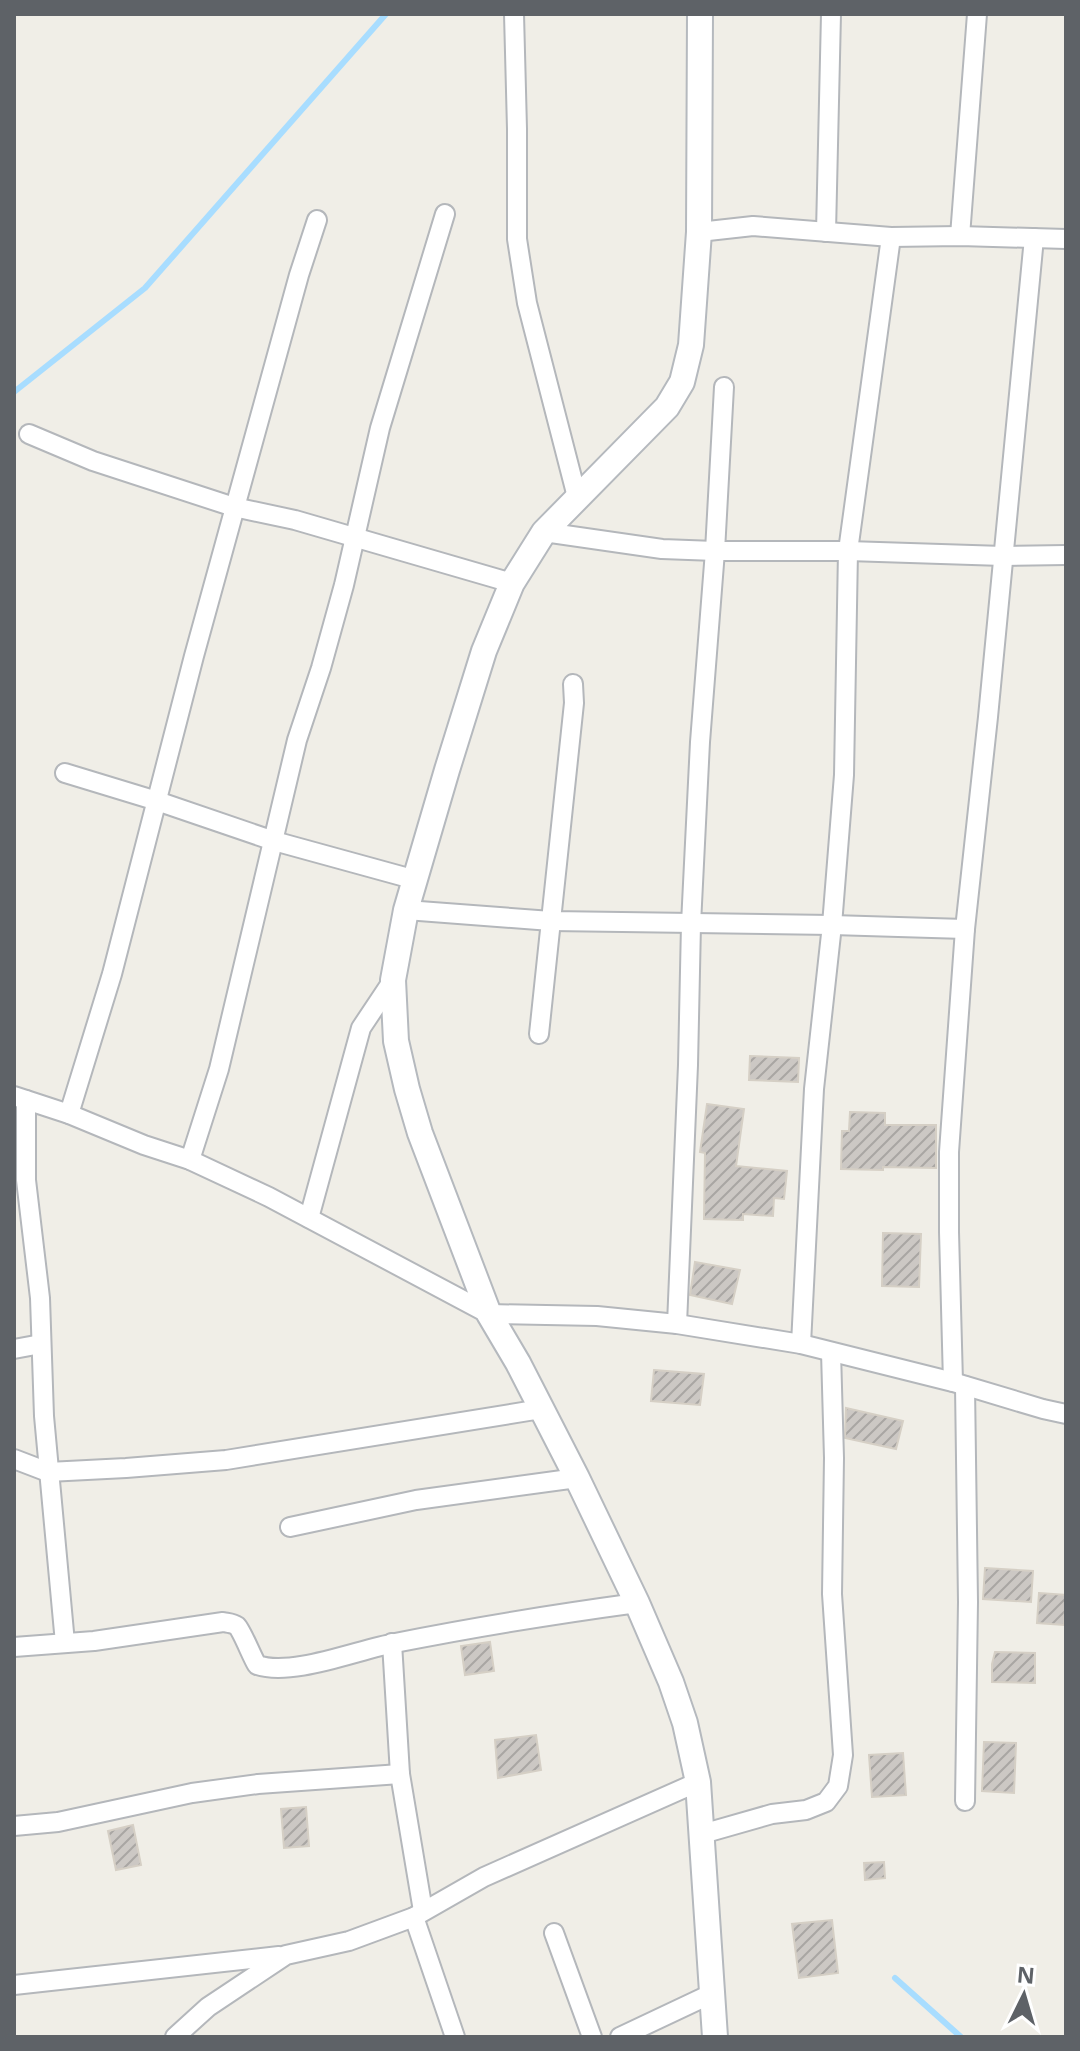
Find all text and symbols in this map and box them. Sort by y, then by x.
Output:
north arrow [984,1955,1064,2035]
text: N [1016,1958,1036,1990]

